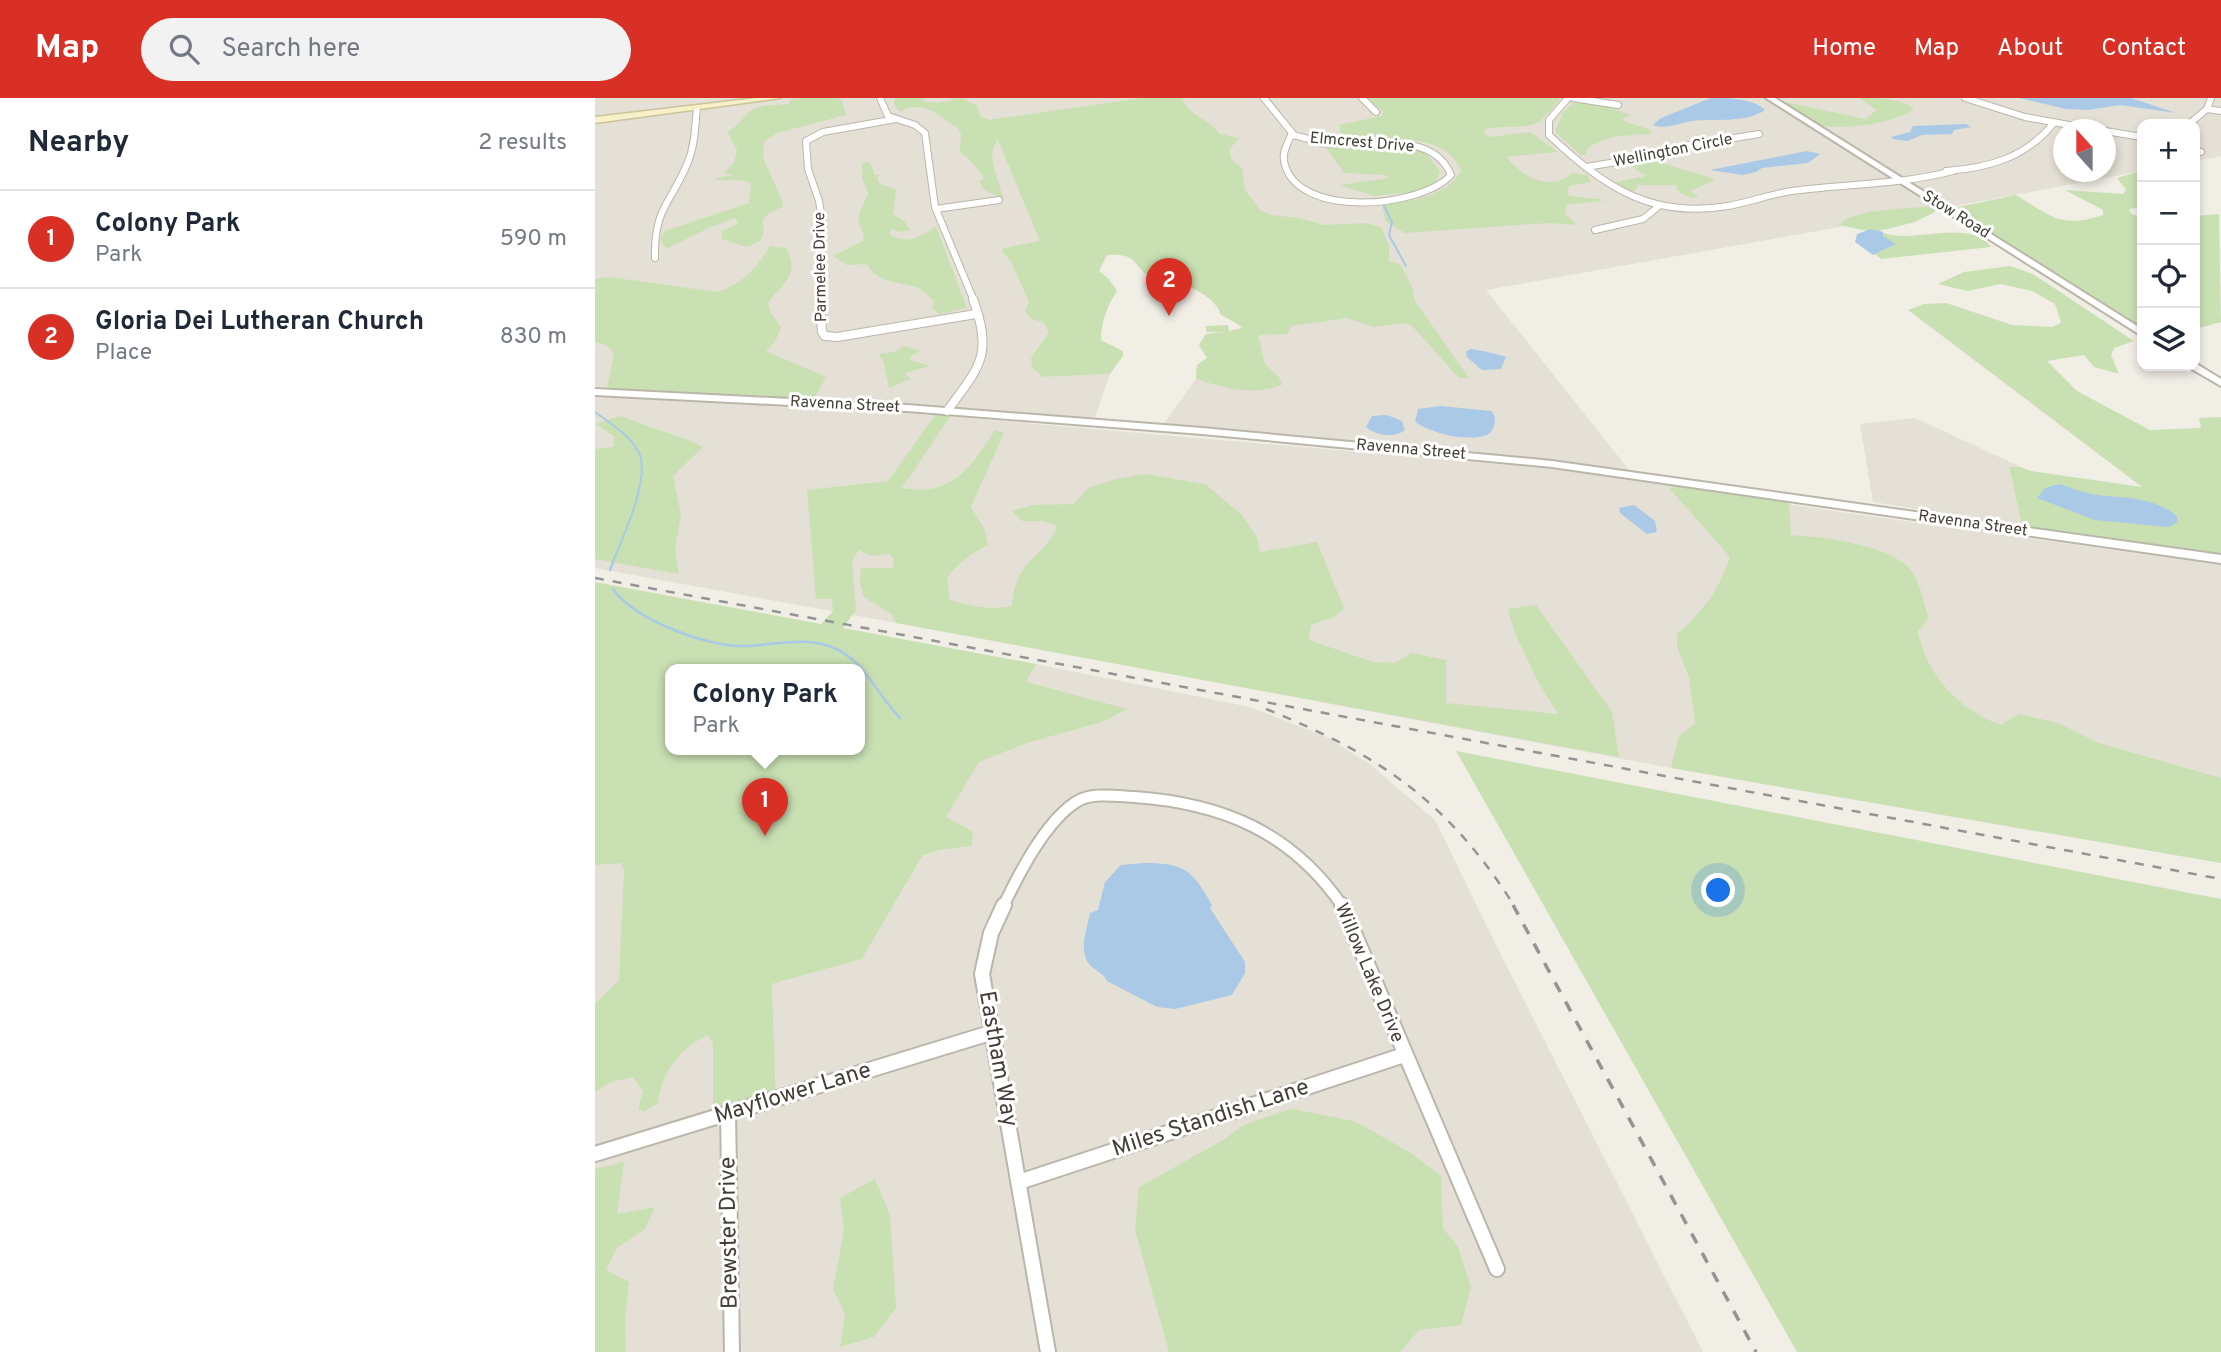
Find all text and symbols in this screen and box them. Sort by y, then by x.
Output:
search box [141,18,631,81]
text: Map [35,28,99,70]
icon: search [165,30,203,68]
text: Search here [221,33,360,66]
text: Home [1812,34,1876,64]
text: Map [1914,34,1959,64]
text: About [1997,34,2063,64]
text: Contact [2101,34,2186,64]
north arrow [2053,119,2116,182]
map controls [2137,119,2200,371]
button: + [2137,119,2200,182]
text: Nearby [28,125,129,162]
street label: Elmcrest Drive [1309,128,1415,158]
text: 2 results [478,129,567,158]
street label: Wellington Circle [1612,130,1734,172]
button: − [2137,182,2200,245]
street label: Stow Road [1918,186,1994,244]
text: Colony Park [95,208,241,241]
street label: Parmelee Drive [810,212,832,322]
text: 1 [46,225,56,254]
text: 590 m [500,225,567,254]
text: Park [95,241,142,270]
button: locate [2137,245,2200,308]
pin: 2 [1146,258,1192,316]
text: Gloria Dei Lutheran Church [95,306,424,339]
button: layers [2137,308,2200,371]
text: 2 [44,323,58,352]
text: 830 m [500,323,567,352]
text: Place [95,339,152,368]
street label: Ravenna Street [789,392,901,418]
street label: Ravenna Street [1355,435,1467,465]
street label: Ravenna Street [1917,506,2029,542]
popup [665,664,865,755]
text: Colony Park [692,679,838,712]
text: Park [692,712,740,741]
pin: 1 [742,778,788,836]
your location [1701,873,1735,907]
street label: Willow Lake Drive [1329,900,1409,1046]
street label: Eastham Way [971,989,1023,1129]
street label: Mayflower Lane [711,1056,875,1132]
street label: Miles Standish Lane [1109,1073,1313,1165]
street label: Brewster Drive [714,1157,746,1309]

